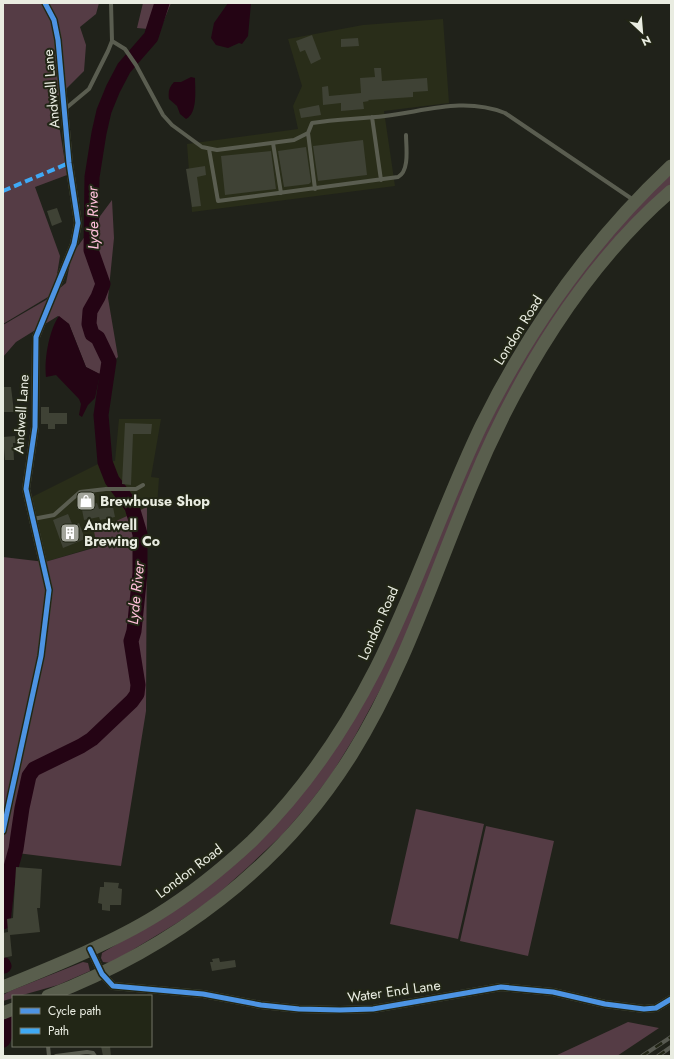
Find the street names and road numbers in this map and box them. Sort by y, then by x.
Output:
street label: Andwell Lane [38,49,64,129]
street label: London Road [489,291,547,369]
street label: Andwell Lane [8,374,34,454]
street label: London Road [353,583,403,663]
street label: London Road [152,839,226,903]
street label: Water End Lane [346,975,442,1007]

